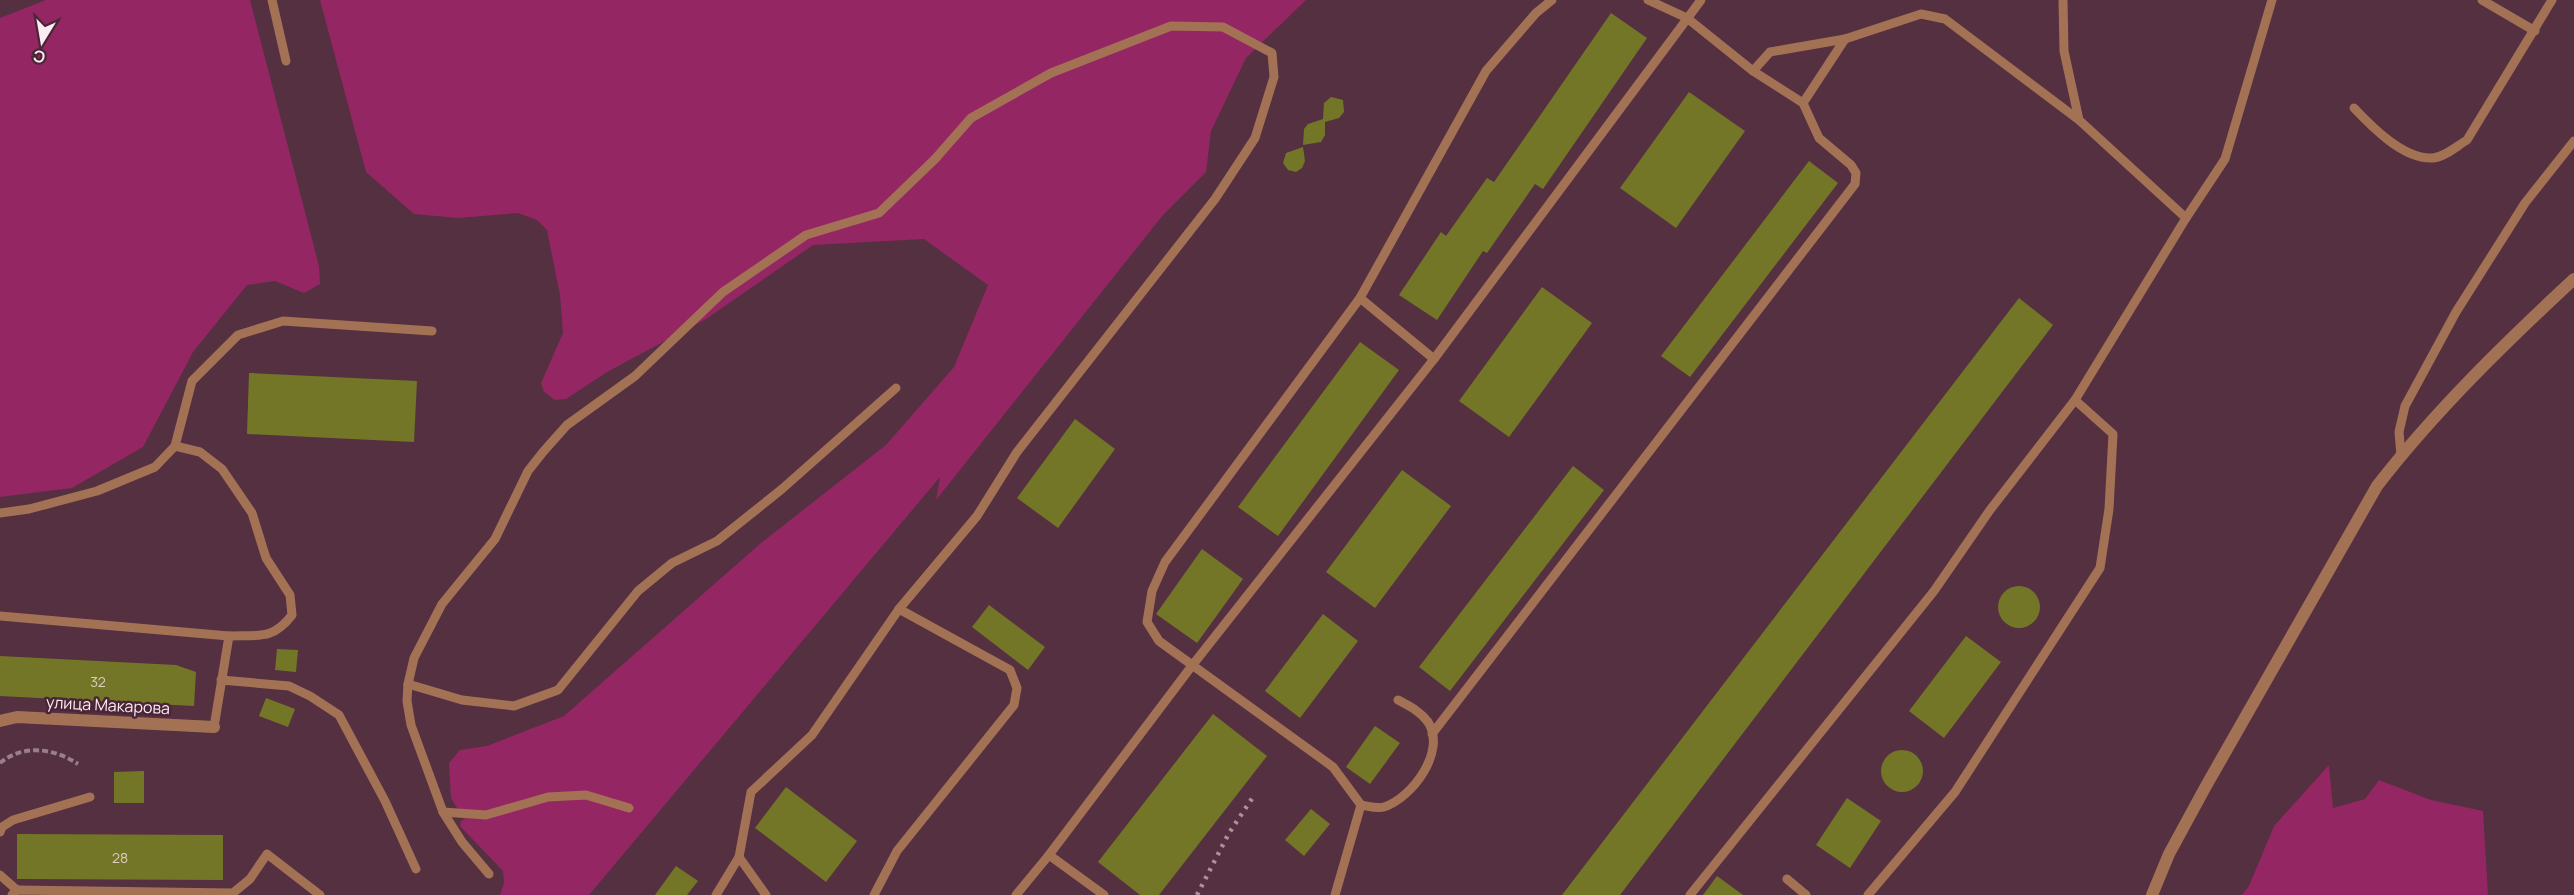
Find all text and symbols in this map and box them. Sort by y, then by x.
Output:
north arrow [12,12,72,72]
text: С [31,45,47,69]
house number: 32 [90,672,106,691]
street label: улица Макарова [46,691,170,719]
house number: 28 [112,848,128,867]

